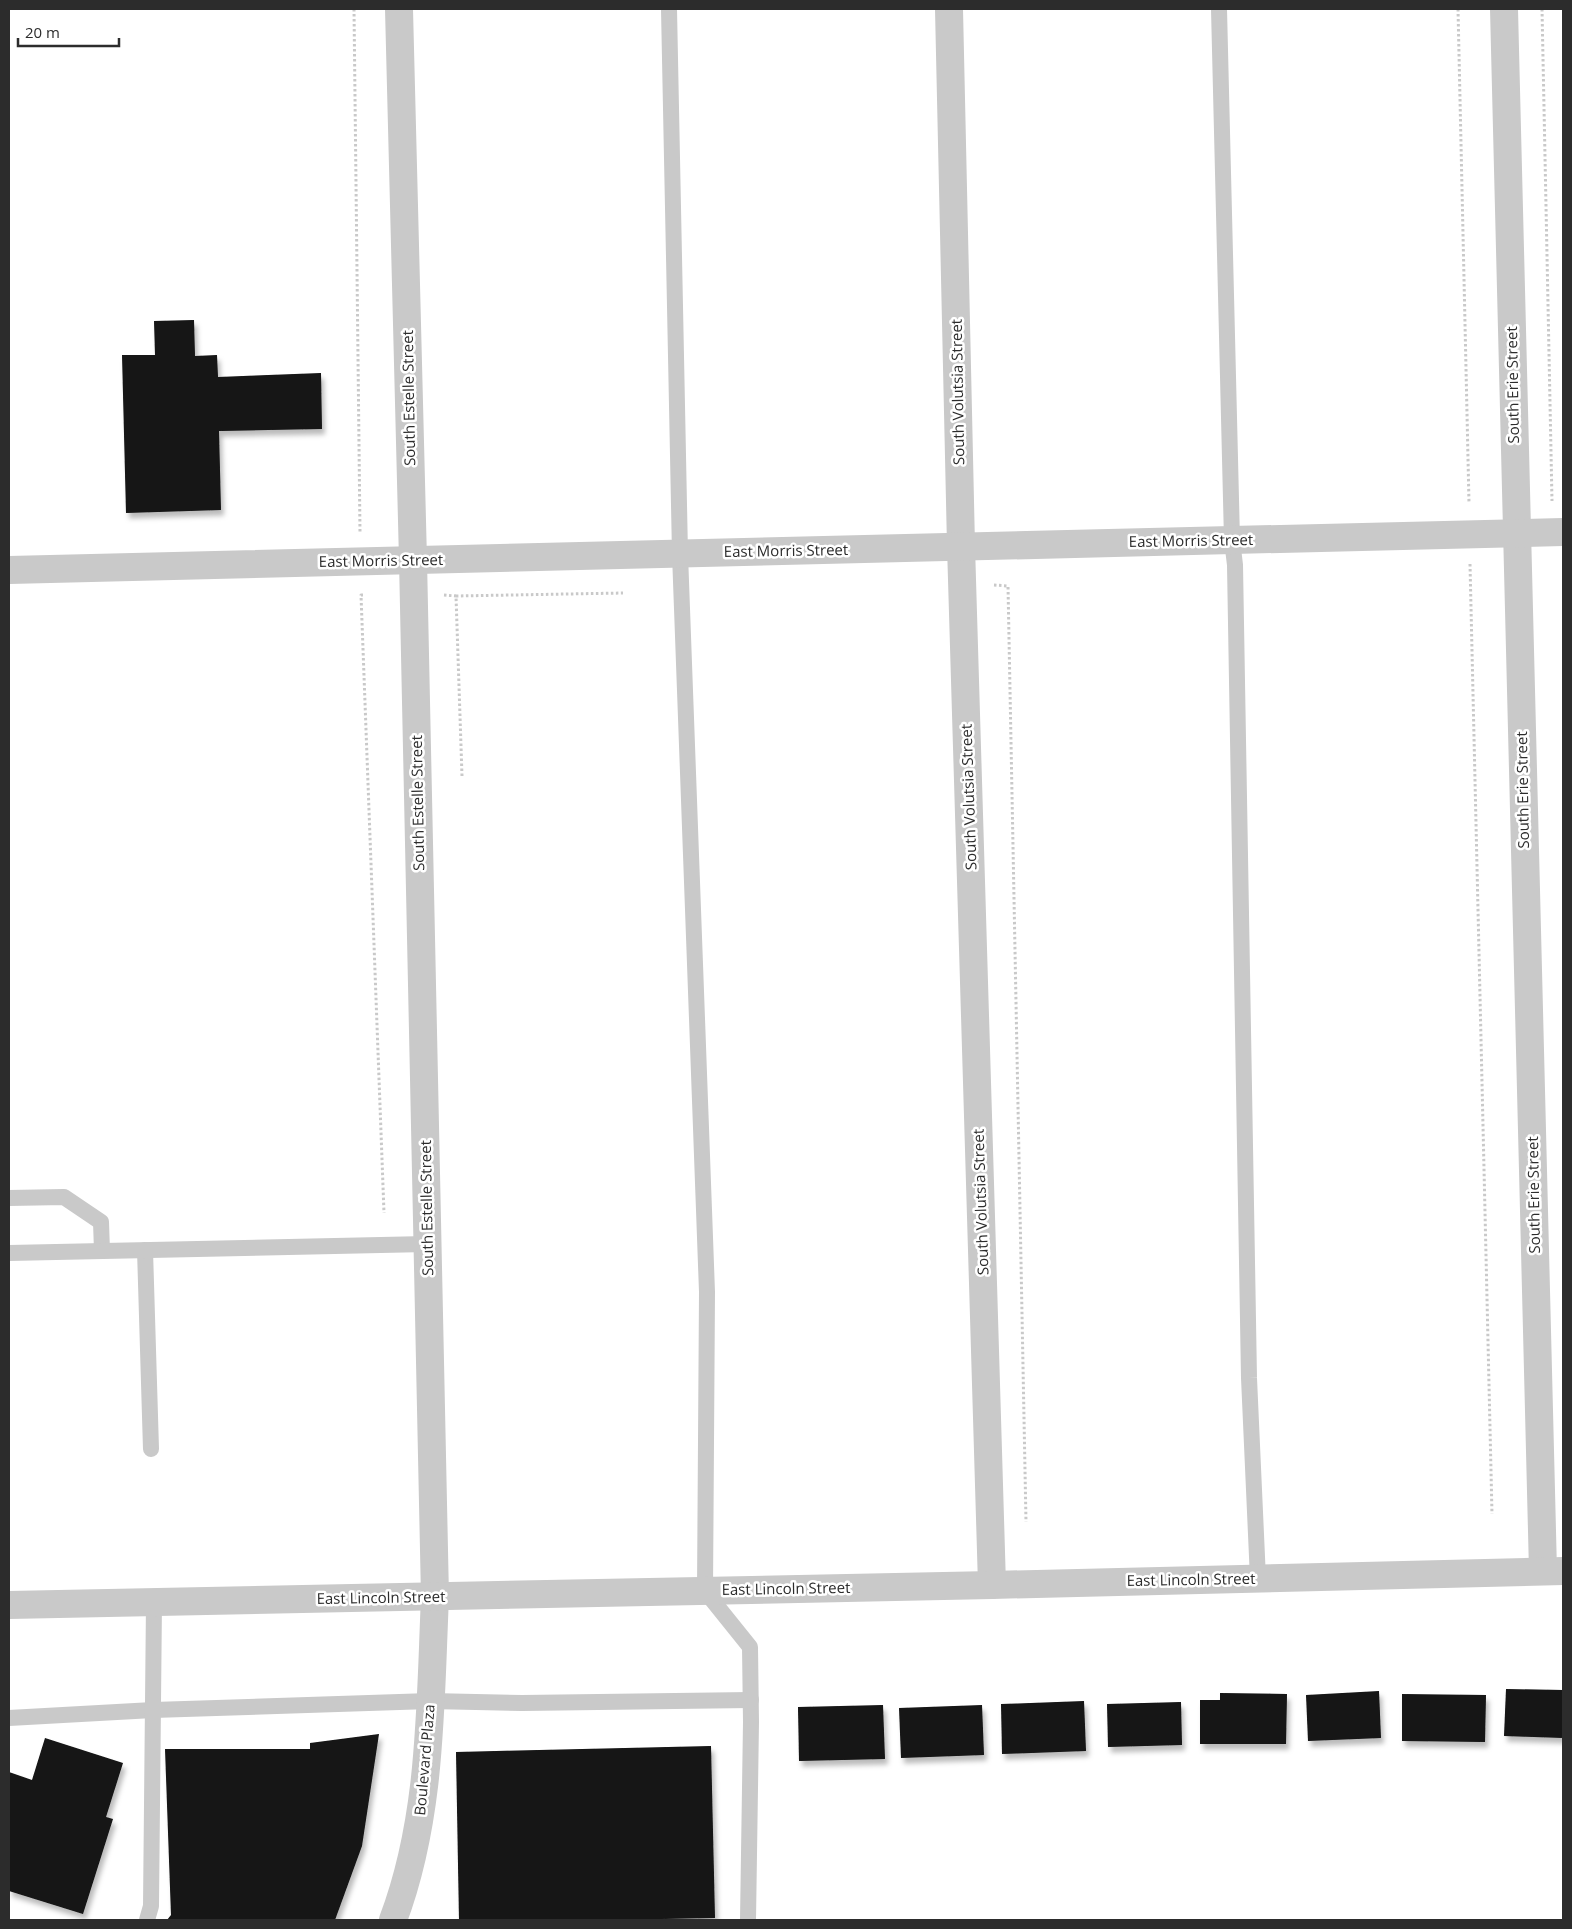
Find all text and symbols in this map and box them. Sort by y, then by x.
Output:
scale bar [18,15,119,47]
text: 20 m [25,22,60,42]
street label: South Volutsia Street [946,319,968,465]
street label: South Erie Street [1501,326,1523,444]
street label: South Estelle Street [397,330,419,466]
street label: East Morris Street [1129,529,1253,551]
street label: East Morris Street [724,539,848,561]
street label: East Morris Street [319,549,443,571]
street label: South Volutsia Street [955,724,981,870]
street label: South Erie Street [1511,731,1533,849]
street label: South Estelle Street [406,735,428,871]
street label: South Volutsia Street [967,1129,993,1275]
street label: South Erie Street [1522,1136,1544,1254]
street label: South Estelle Street [415,1140,437,1276]
street label: East Lincoln Street [1126,1568,1256,1590]
street label: East Lincoln Street [721,1577,851,1599]
street label: East Lincoln Street [316,1586,446,1608]
street label: Boulevard Plaza [409,1703,439,1816]

